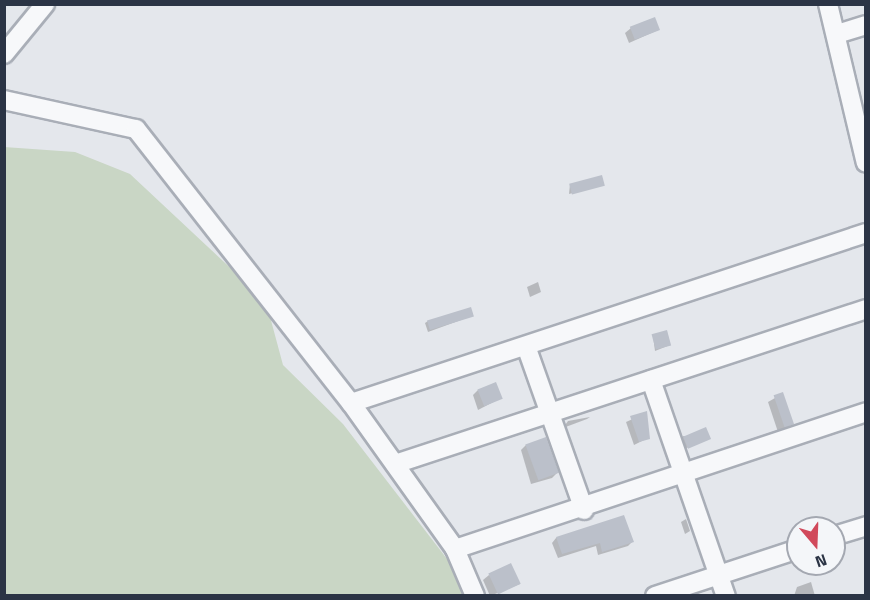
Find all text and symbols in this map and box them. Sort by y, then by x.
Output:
north arrow [786,516,846,576]
text: N [812,548,830,574]

